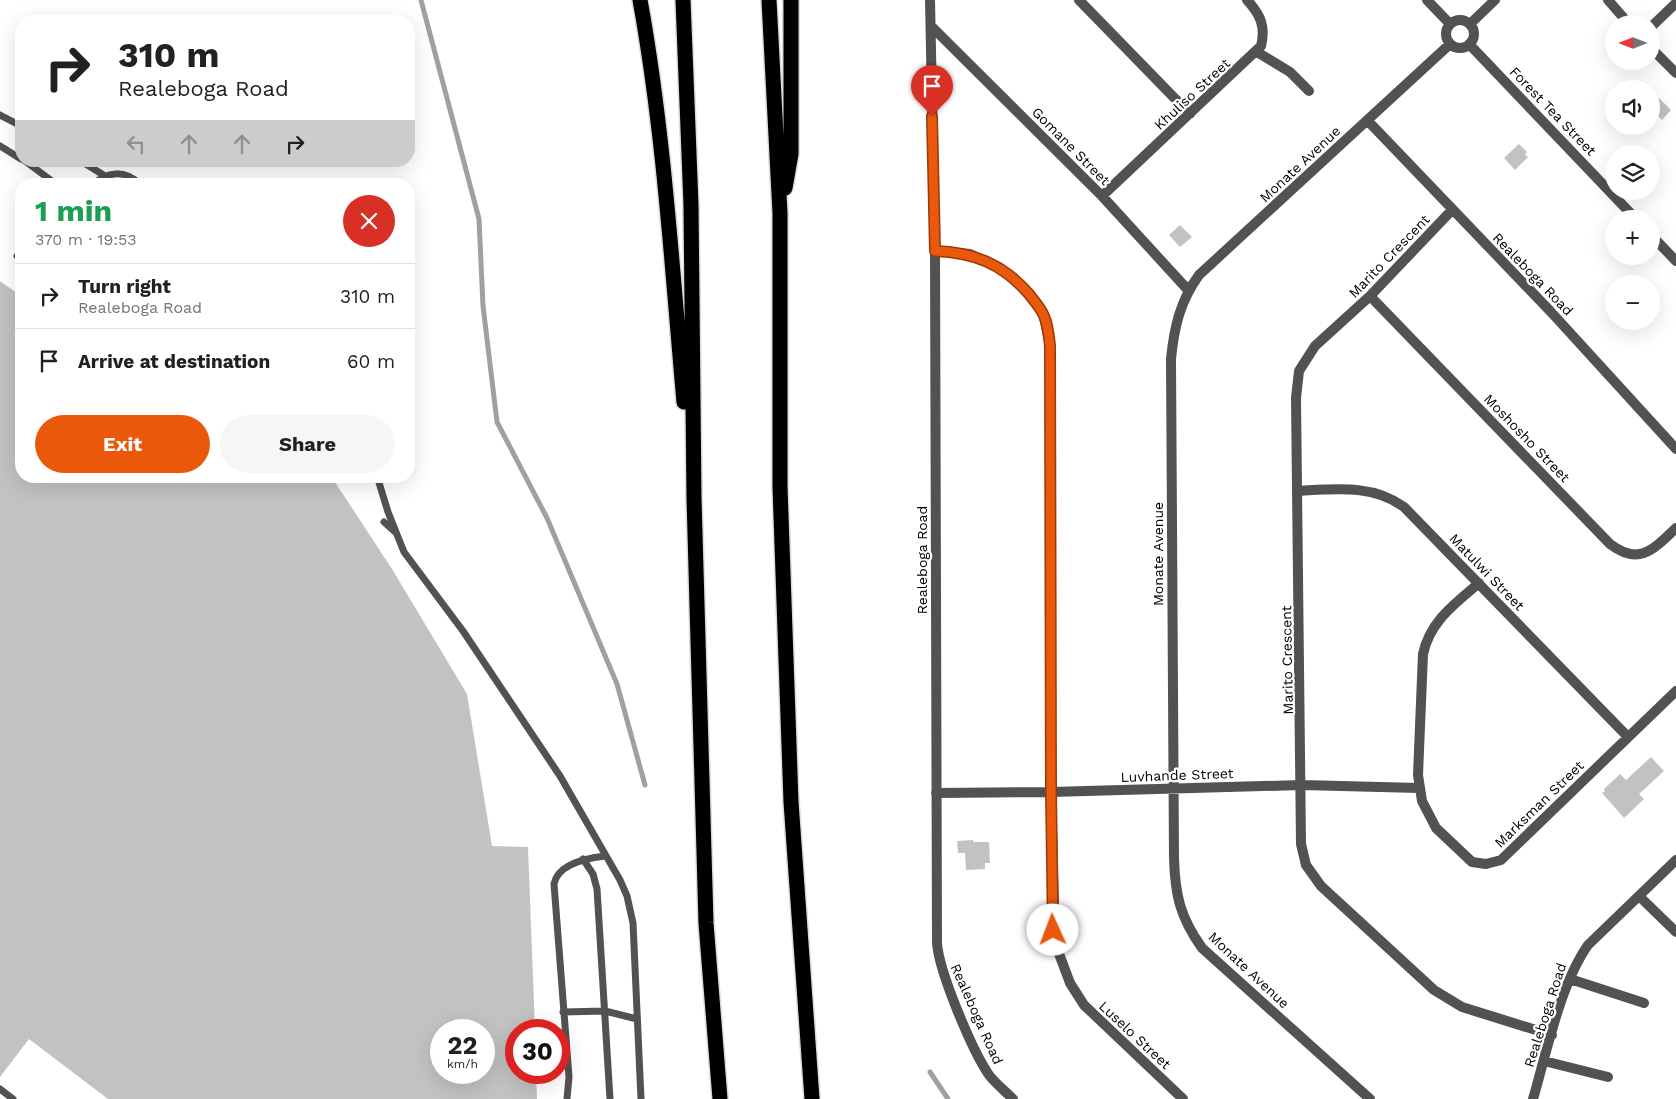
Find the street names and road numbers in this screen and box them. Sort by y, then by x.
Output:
street label: Khuliso Street [1151,55,1233,133]
street label: Forest Tea Street [1507,63,1599,159]
street label: Gomane Street [1029,104,1113,188]
street label: Monate Avenue [1256,123,1344,205]
street label: Marito Crescent [1345,211,1433,301]
street label: Realeboga Road [1490,229,1576,319]
street label: Moshosho Street [1481,391,1573,485]
street label: Monate Avenue [1150,502,1166,606]
street label: Realeboga Road [914,506,930,614]
street label: Matulwi Street [1446,530,1528,614]
street label: Marito Crescent [1278,605,1296,715]
street label: Marksman Street [1491,757,1587,851]
street label: Luvhande Street [1120,765,1234,785]
street label: Monate Avenue [1205,929,1293,1011]
street label: Realeboga Road [948,961,1006,1067]
street label: Realeboga Road [1521,961,1569,1069]
street label: Luselo Street [1096,998,1174,1072]

